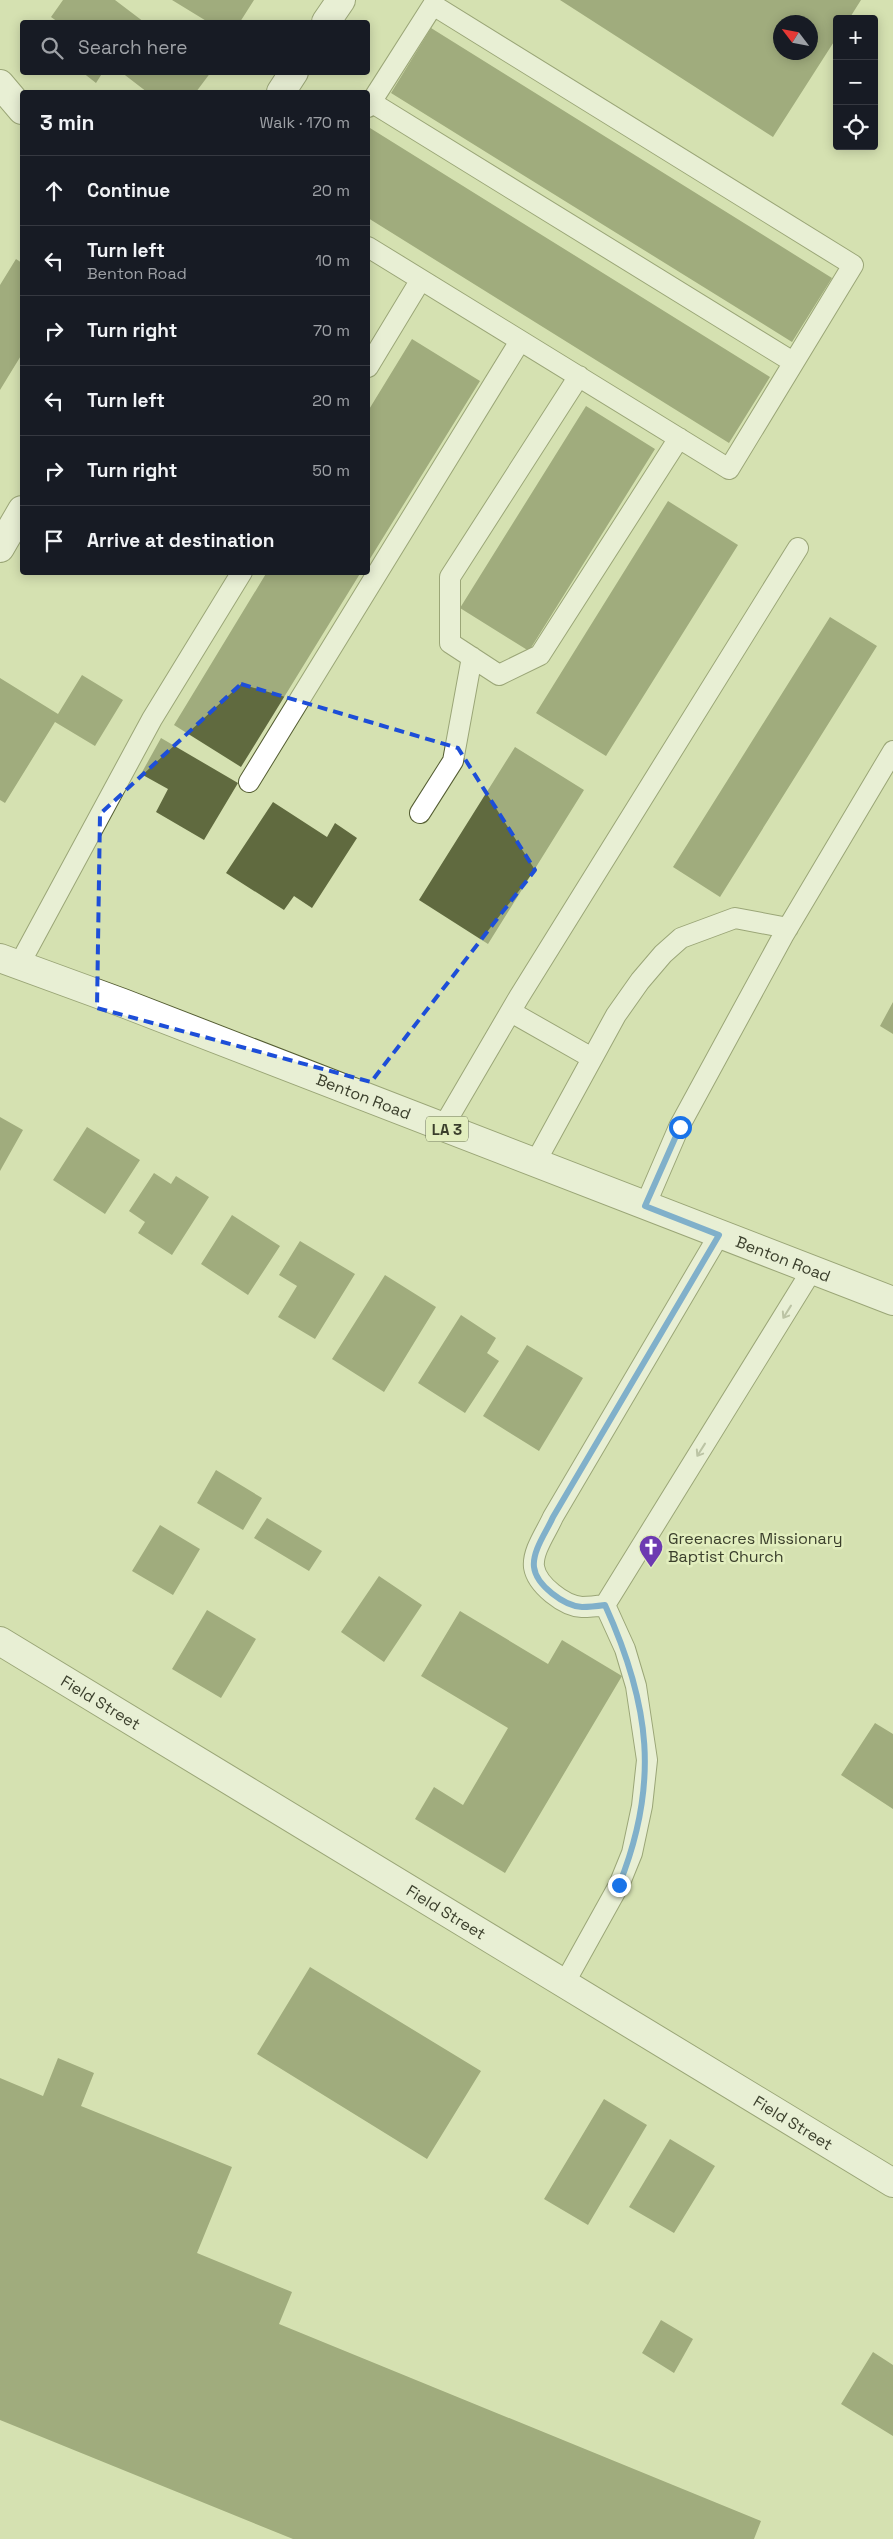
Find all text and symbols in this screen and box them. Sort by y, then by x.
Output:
north arrow [773,15,818,60]
map controls [833,15,878,150]
button: + [833,15,878,60]
search box [20,20,370,75]
icon: search [38,34,66,62]
text: Search here [78,35,188,60]
button: − [833,60,878,105]
button: locate [833,105,878,150]
text: 3 min [40,109,95,136]
text: Walk · 170 m [260,112,350,133]
icon: ahead [40,177,68,205]
text: Continue [87,178,170,203]
text: 20 m [312,180,350,201]
text: Turn left [87,238,165,263]
icon: left [40,247,68,275]
text: 10 m [315,250,350,271]
text: Benton Road [87,263,187,284]
icon: right [40,317,68,345]
text: Turn right [87,318,177,343]
text: 70 m [313,320,350,341]
icon: left [40,387,68,415]
text: Turn left [87,388,165,413]
text: 20 m [312,390,350,411]
icon: right [40,457,68,485]
text: Turn right [87,458,177,483]
text: 50 m [312,460,350,481]
icon: arrive [40,527,68,555]
text: Arrive at destination [87,528,275,553]
street label: Benton Road [313,1068,414,1124]
road number: LA 3 [426,1116,468,1142]
route start [669,1116,692,1139]
street label: Benton Road [733,1231,834,1286]
one-way arrow [781,1304,791,1318]
one-way arrow [696,1443,706,1457]
place label: Greenacres Missionary Baptist Church [668,1528,843,1567]
church icon: Greenacres Missionary Baptist Church [638,1534,664,1568]
street label: Field Street [57,1670,145,1734]
route end [608,1874,631,1897]
street label: Field Street [403,1880,490,1944]
street label: Field Street [750,2090,837,2155]

